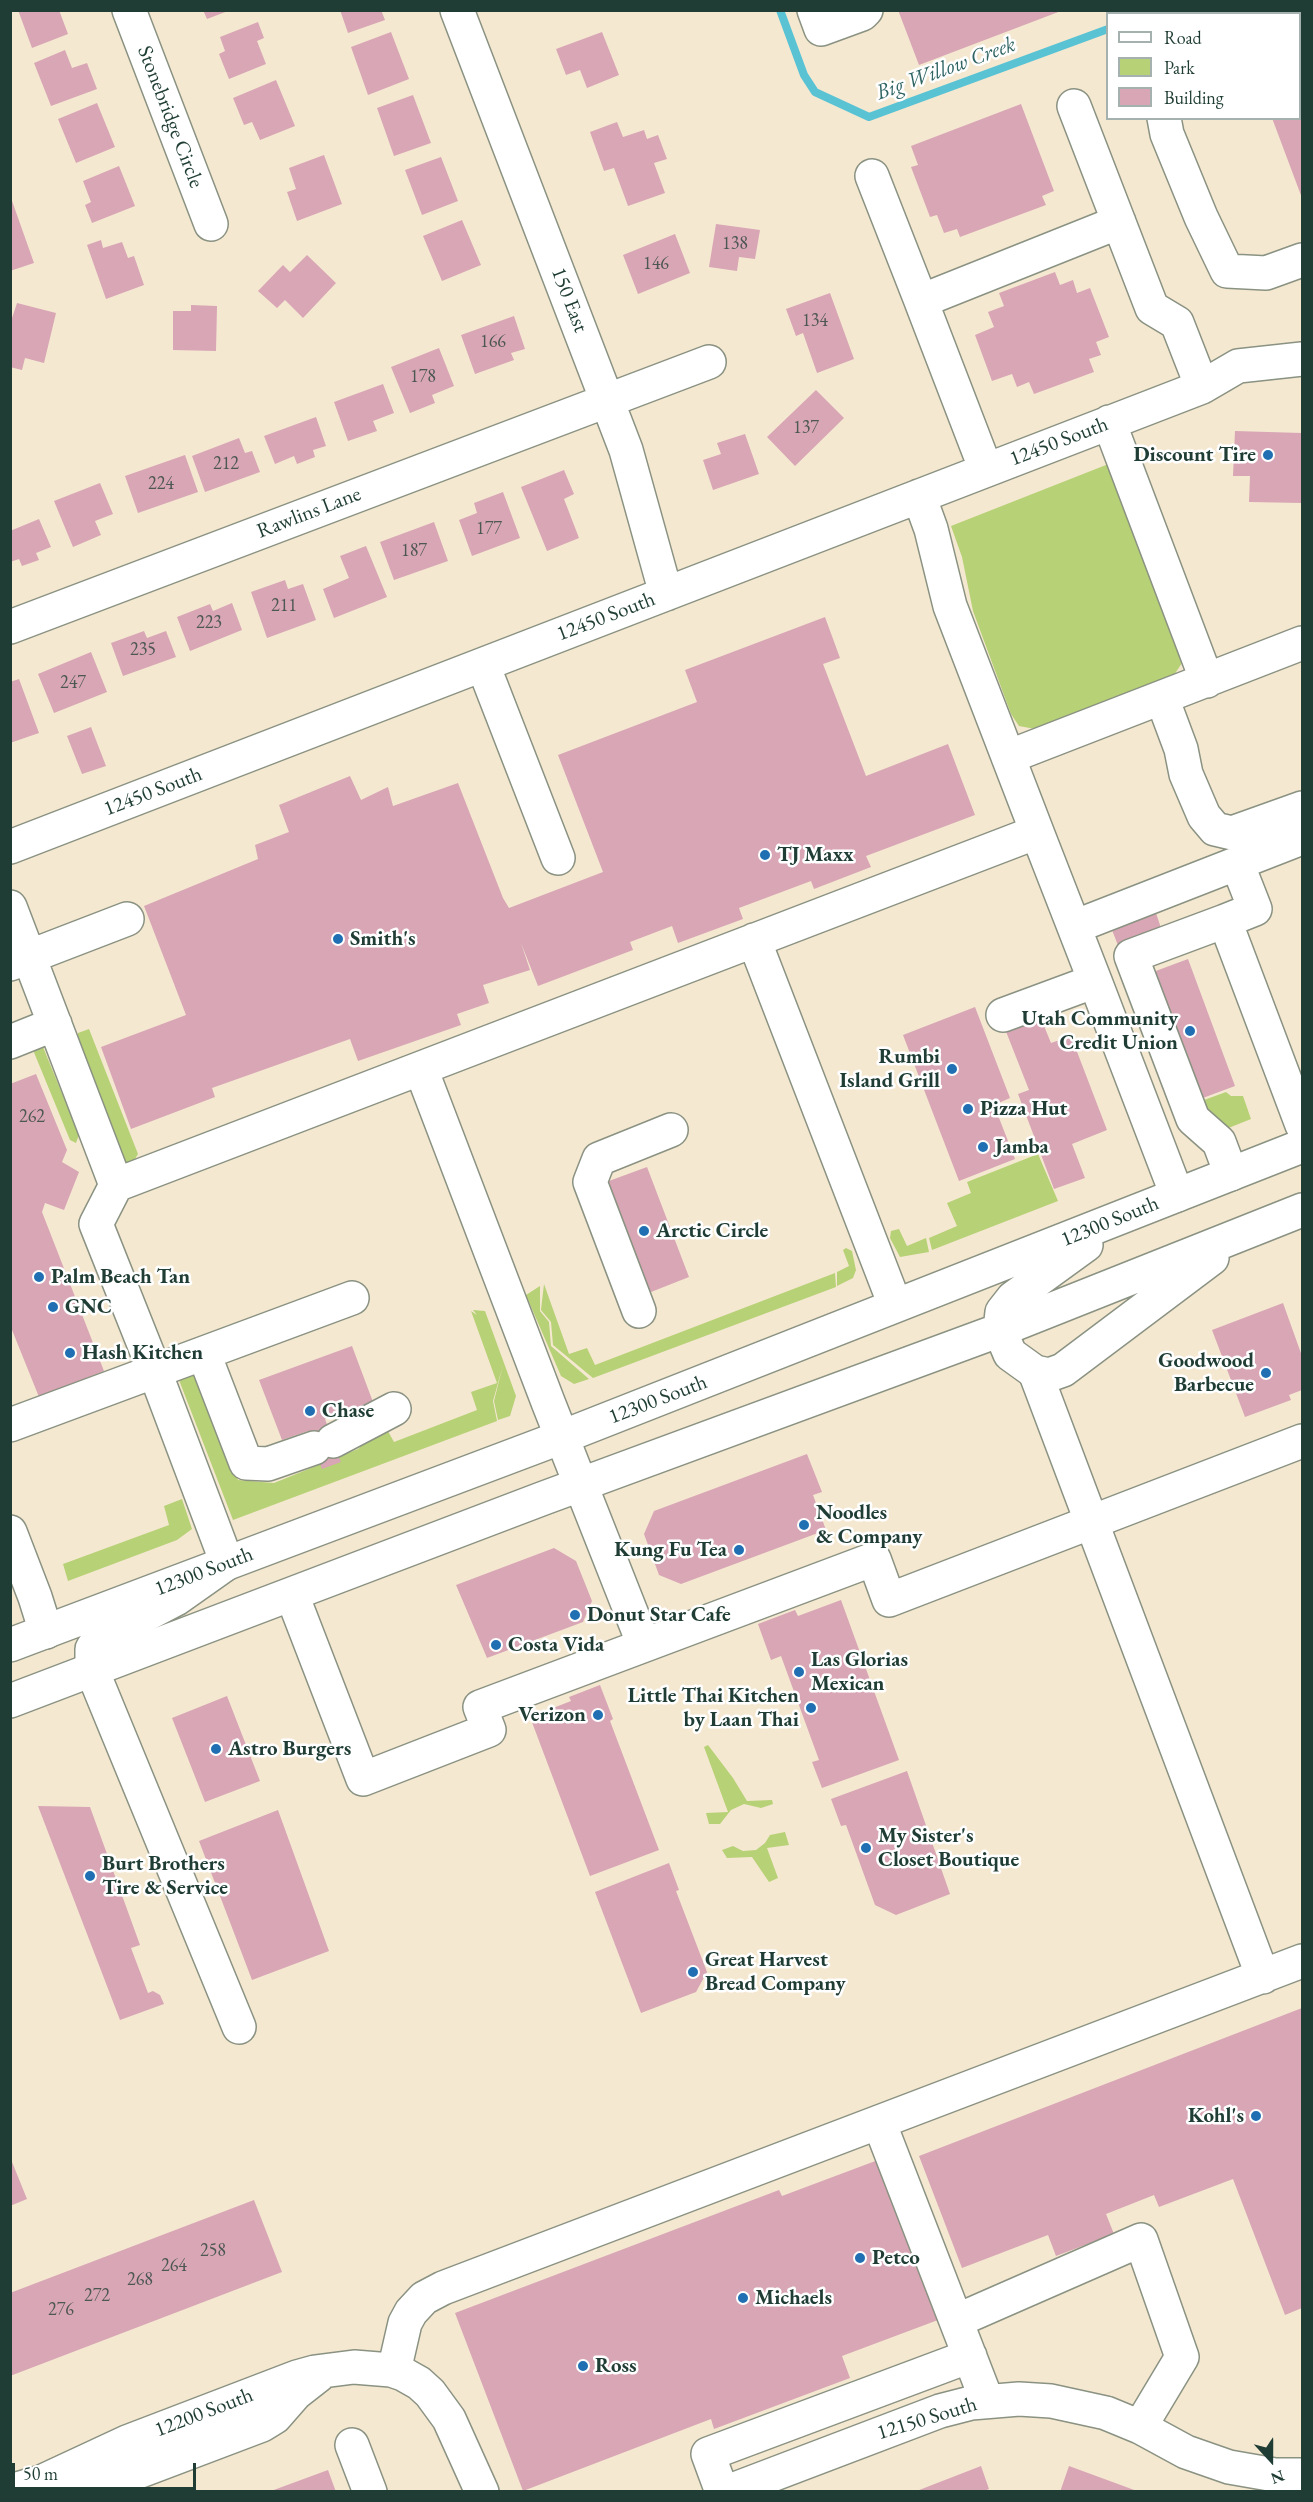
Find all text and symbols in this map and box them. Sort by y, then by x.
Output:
legend [1106,12,1301,120]
text: Road [1164,26,1202,49]
water label: Big Willow Creek [872,31,1020,107]
street label: Stonebridge Circle [131,42,209,192]
text: Park [1164,56,1195,79]
text: Building [1164,86,1224,109]
house number: 138 [722,233,748,255]
house number: 146 [643,253,669,275]
street label: 150 East [545,264,593,336]
house number: 134 [802,310,828,332]
house number: 166 [480,331,506,353]
house number: 178 [410,366,436,388]
street label: 12450 South [1006,412,1112,472]
house number: 137 [793,417,819,439]
place label: Discount Tire [1134,442,1256,468]
marker: Discount Tire [1261,448,1275,462]
house number: 212 [213,453,239,475]
house number: 224 [148,473,174,495]
street label: Rawlins Lane [253,482,365,544]
house number: 177 [476,518,502,540]
house number: 187 [401,540,427,562]
street label: 12450 South [553,587,659,647]
house number: 211 [271,595,297,617]
house number: 223 [196,612,222,634]
house number: 235 [130,639,156,661]
house number: 247 [60,672,86,694]
street label: 12450 South [100,762,206,822]
place label: TJ Maxx [777,842,854,868]
marker: TJ Maxx [758,848,772,862]
place label: Smith's [350,926,416,952]
marker: Smith's [331,932,345,946]
place label: Utah Community Credit Union [1022,1006,1178,1056]
marker: Utah Community Credit Union [1183,1024,1197,1038]
place label: Rumbi Island Grill [839,1044,940,1094]
marker: Rumbi Island Grill [945,1062,959,1076]
place label: Pizza Hut [980,1096,1067,1122]
marker: Pizza Hut [961,1102,975,1116]
house number: 262 [19,1106,45,1128]
place label: Jamba [995,1134,1049,1160]
marker: Jamba [976,1140,990,1154]
street label: 12300 South [1057,1191,1163,1253]
place label: Arctic Circle [656,1218,768,1244]
marker: Arctic Circle [637,1224,651,1238]
place label: Palm Beach Tan [51,1264,190,1290]
marker: Palm Beach Tan [32,1270,46,1284]
place label: GNC [65,1294,112,1320]
marker: GNC [46,1300,60,1314]
place label: Hash Kitchen [82,1340,203,1366]
marker: Hash Kitchen [63,1346,77,1360]
place label: Goodwood Barbecue [1158,1348,1254,1398]
marker: Goodwood Barbecue [1259,1366,1273,1380]
street label: 12300 South [605,1370,711,1430]
place label: Chase [322,1398,374,1424]
marker: Chase [303,1404,317,1418]
place label: Noodles & Company [816,1500,922,1550]
marker: Noodles & Company [797,1518,811,1532]
place label: Kung Fu Tea [614,1537,727,1563]
street label: 12300 South [151,1542,257,1602]
marker: Kung Fu Tea [732,1543,746,1557]
place label: Donut Star Cafe [587,1602,731,1628]
marker: Donut Star Cafe [568,1608,582,1622]
place label: Costa Vida [508,1632,604,1658]
marker: Costa Vida [489,1638,503,1652]
place label: Las Glorias Mexican [811,1647,908,1697]
marker: Las Glorias Mexican [792,1665,806,1679]
place label: Little Thai Kitchen by Laan Thai [628,1683,799,1733]
marker: Little Thai Kitchen by Laan Thai [804,1701,818,1715]
place label: Verizon [518,1702,586,1728]
marker: Verizon [591,1708,605,1722]
place label: Astro Burgers [228,1736,351,1762]
marker: Astro Burgers [209,1742,223,1756]
place label: My Sister's Closet Boutique [878,1823,1019,1873]
marker: My Sister's Closet Boutique [859,1841,873,1855]
place label: Burt Brothers Tire & Service [102,1851,228,1901]
marker: Burt Brothers Tire & Service [83,1869,97,1883]
place label: Great Harvest Bread Company [705,1947,846,1997]
marker: Great Harvest Bread Company [686,1965,700,1979]
place label: Kohl's [1188,2103,1244,2129]
marker: Kohl's [1249,2109,1263,2123]
house number: 258 [200,2240,226,2262]
place label: Petco [872,2245,920,2271]
marker: Petco [853,2251,867,2265]
house number: 264 [161,2255,187,2277]
house number: 268 [127,2269,153,2291]
house number: 272 [84,2285,110,2307]
place label: Michaels [755,2285,832,2311]
marker: Michaels [736,2291,750,2305]
house number: 276 [48,2299,74,2321]
place label: Ross [595,2353,637,2379]
marker: Ross [576,2359,590,2373]
street label: 12200 South [151,2383,257,2443]
street label: 12150 South [874,2392,980,2446]
north arrow [1241,2430,1301,2490]
scale bar [15,2451,200,2489]
text: 50 m [23,2462,58,2485]
text: N [1268,2465,1287,2489]

